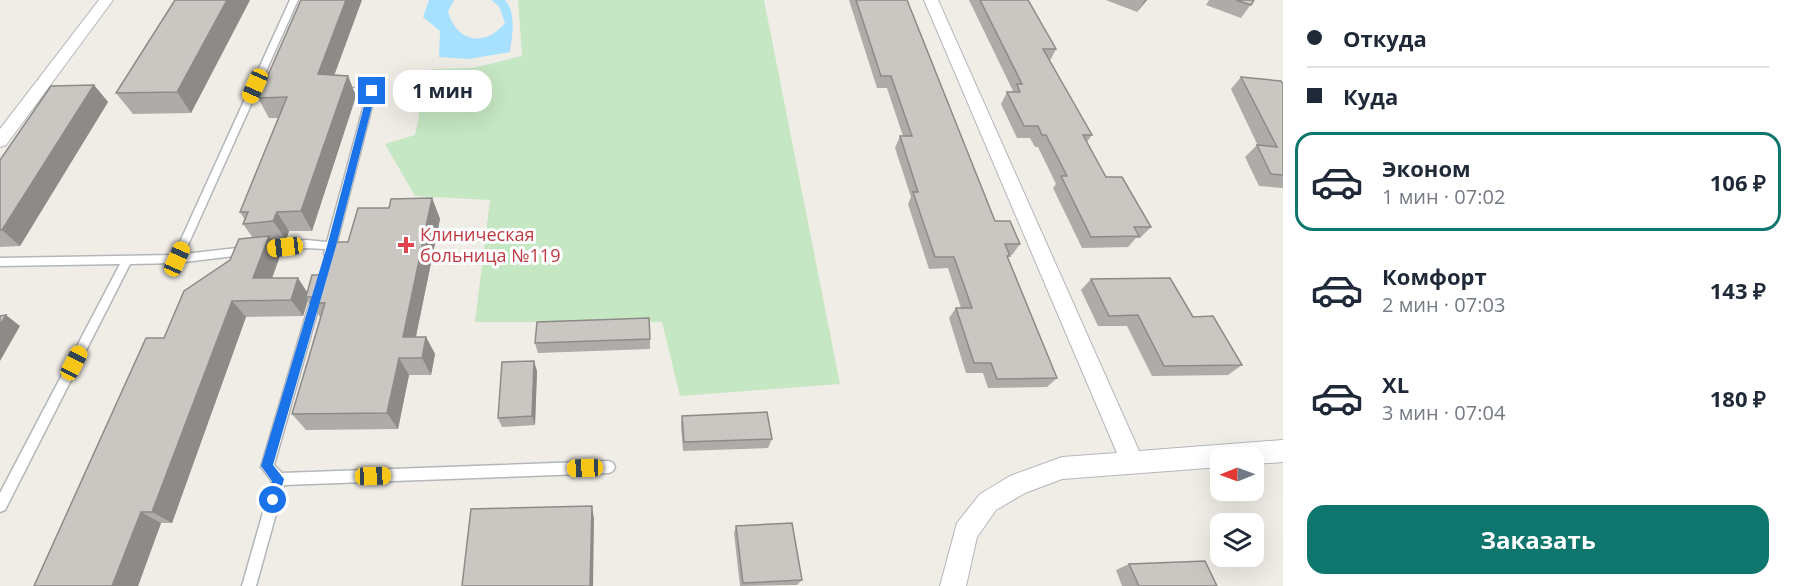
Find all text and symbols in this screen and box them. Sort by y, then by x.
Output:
text: Откуда [1343,23,1427,53]
car [239,66,271,106]
callout: 1 мин [393,70,492,112]
route end [358,77,385,104]
text: 1 мин [412,77,473,104]
text: Куда [1343,81,1398,111]
text: Эконом [1382,153,1471,183]
icon: car [1310,155,1364,209]
text: 106 ₽ [1710,167,1766,197]
text: 1 мин · 07:02 [1382,183,1505,210]
place label: Клиническая больница №119 [420,222,560,267]
car [266,236,304,258]
marker: Клиническая больница №119 [397,236,415,254]
car [161,239,193,279]
text: Комфорт [1382,261,1487,291]
icon: car [1310,263,1364,317]
text: 143 ₽ [1710,275,1766,305]
text: 2 мин · 07:03 [1382,291,1505,318]
car [58,343,90,383]
text: XL [1382,369,1409,399]
icon: car [1310,371,1364,425]
text: 180 ₽ [1710,383,1766,413]
text: 3 мин · 07:04 [1382,399,1505,426]
north arrow [1210,447,1264,501]
map controls [1210,447,1264,567]
car [567,458,603,478]
car [355,466,391,486]
route start [259,486,286,513]
button: Заказать [1307,505,1769,574]
button: layers [1210,513,1264,567]

